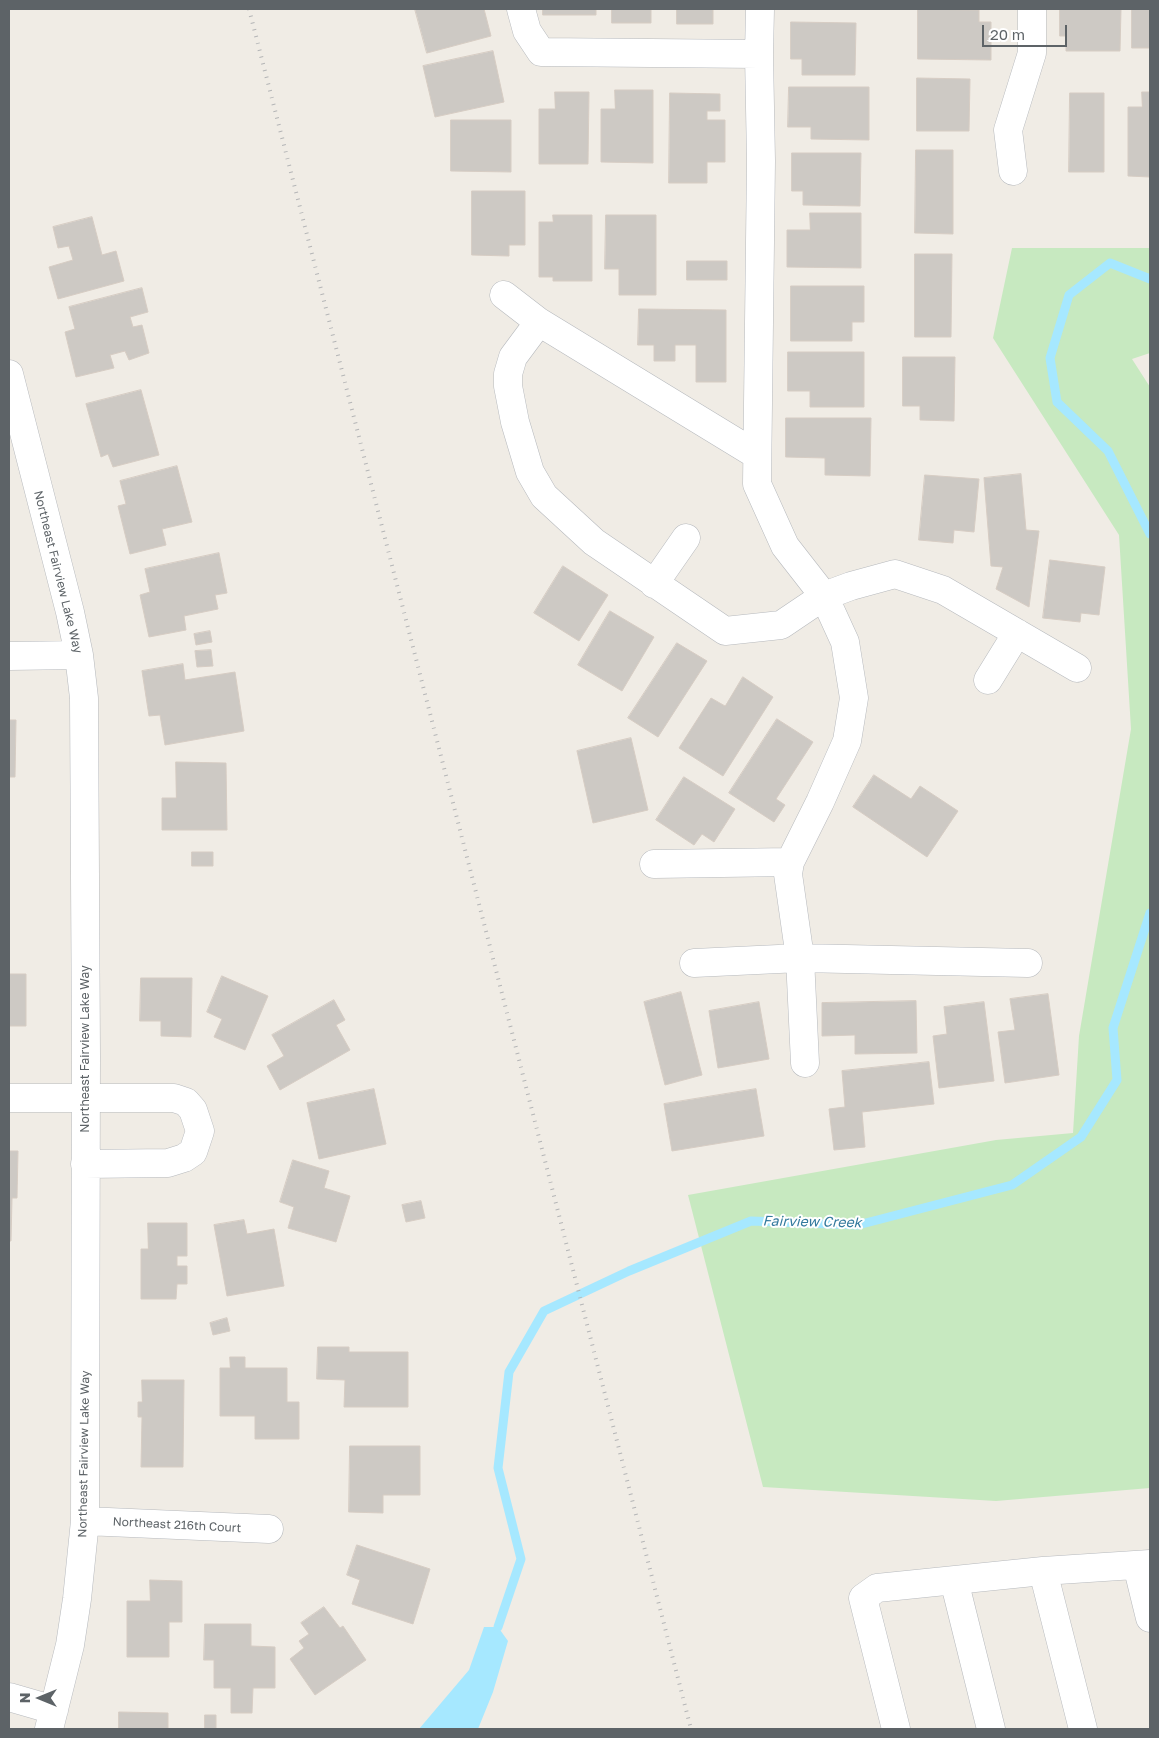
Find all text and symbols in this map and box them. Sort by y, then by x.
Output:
scale bar [984,15,1069,47]
text: 20 m [990,25,1025,43]
street label: Northeast Fairview Lake Way [31,489,85,655]
street label: Northeast Fairview Lake Way [78,965,92,1133]
water label: Fairview Creek [762,1213,862,1231]
street label: Northeast Fairview Lake Way [75,1370,93,1538]
street label: Northeast 216th Court [112,1514,242,1536]
north arrow [15,1673,65,1723]
text: N [16,1693,33,1703]

